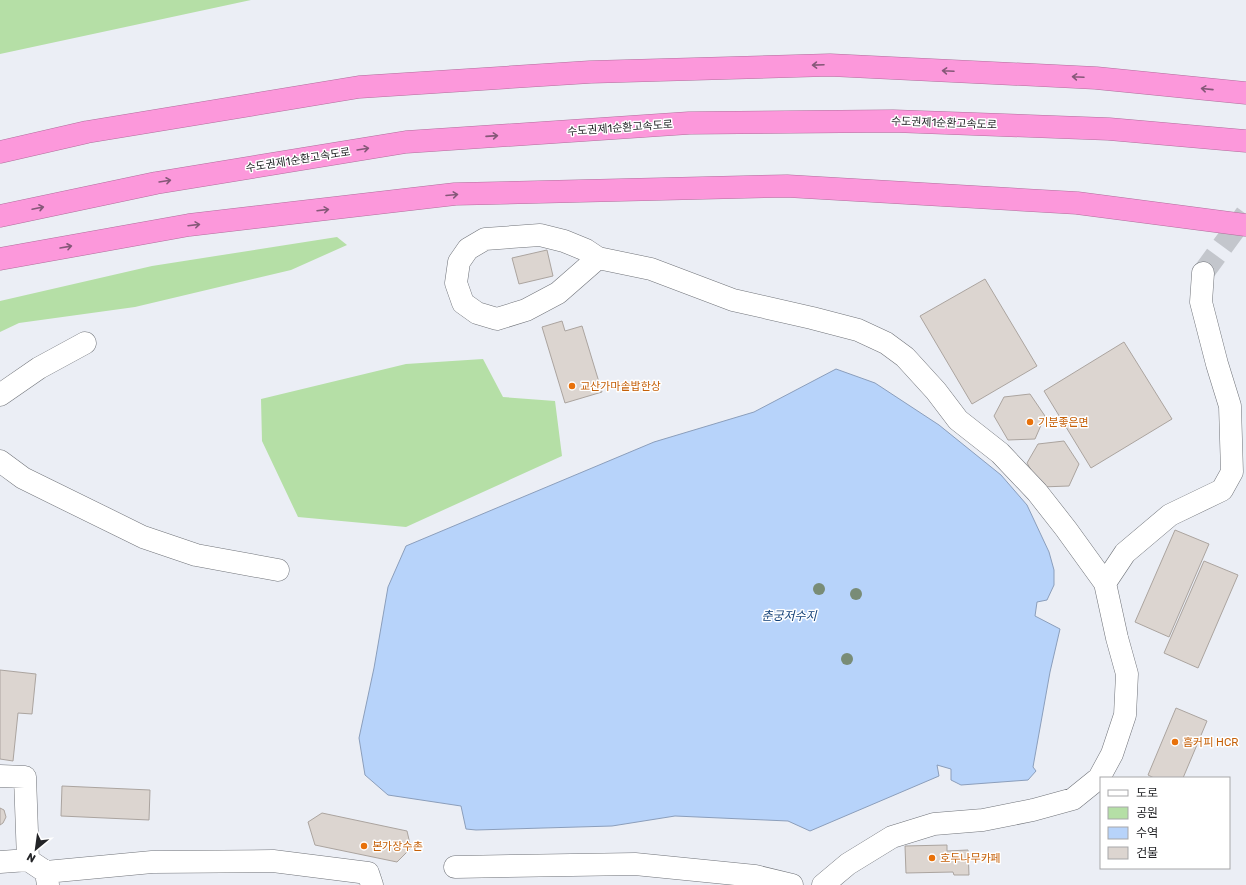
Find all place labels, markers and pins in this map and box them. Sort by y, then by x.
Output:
place label: 교산가마솥밥한상 [580,380,661,393]
marker: 교산가마솥밥한상 [567,381,577,391]
place label: 기분좋은면 [1038,416,1089,429]
marker: 기분좋은면 [1025,417,1035,427]
place label: 흠커피 HCR [1183,736,1238,749]
marker: 흠커피 HCR [1170,737,1180,747]
place label: 본가장수촌 [372,840,423,853]
marker: 본가장수촌 [359,841,369,851]
place label: 호두나무카페 [940,852,1001,865]
marker: 호두나무카페 [927,853,937,863]

